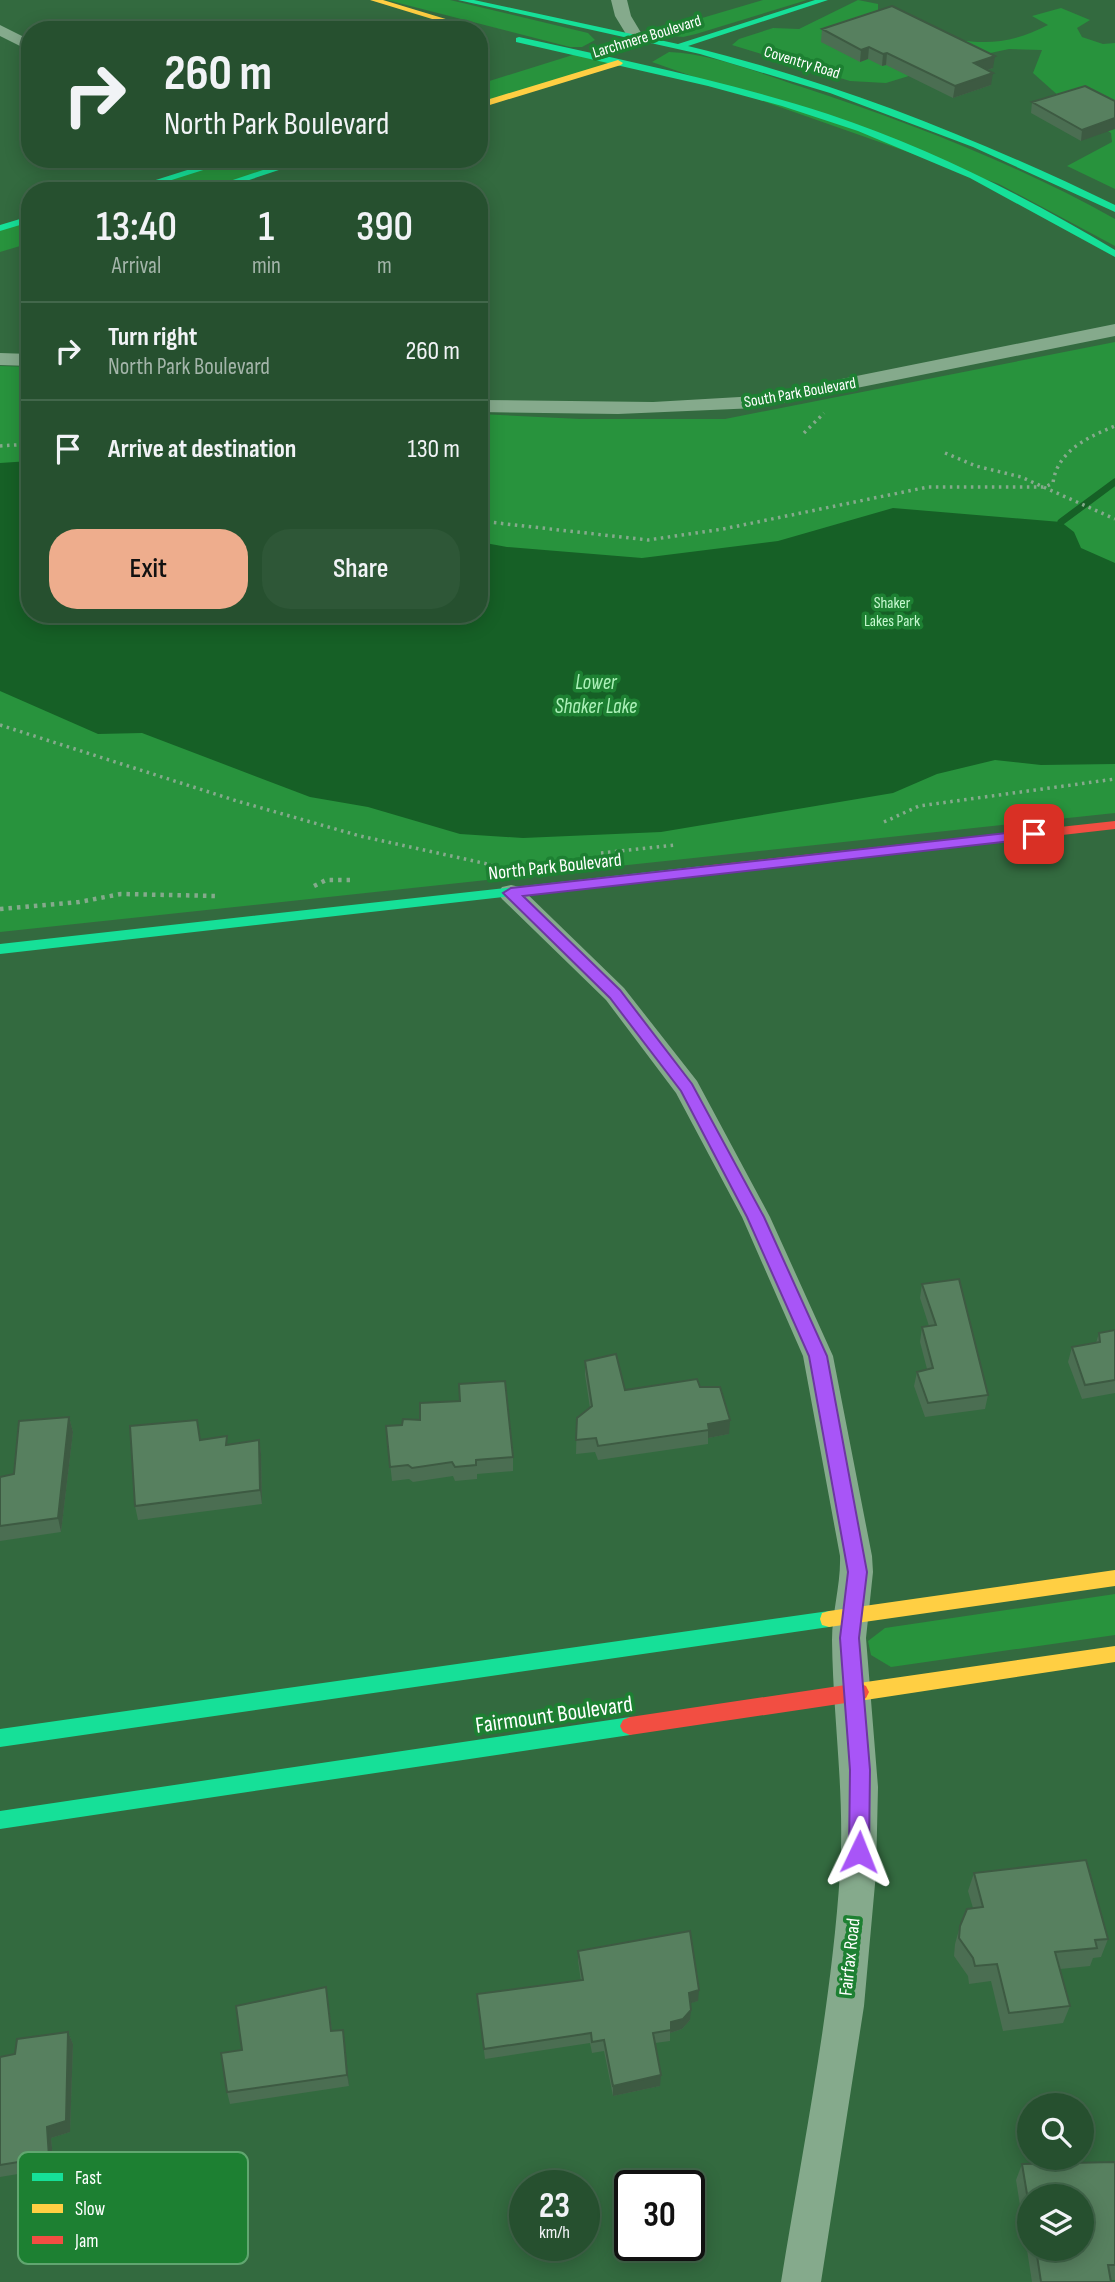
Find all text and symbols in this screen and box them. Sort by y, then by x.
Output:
street label: Larchmere Boulevard [590,11,704,63]
street label: Coventry Road [762,42,842,84]
text: 260 m [164,45,272,104]
icon: right [49,49,140,140]
text: North Park Boulevard [164,105,389,144]
text: 13:40 [96,202,177,253]
text: 1 [259,202,274,253]
text: 390 [356,202,413,253]
text: Arrival [112,252,161,280]
text: min [252,252,281,280]
text: m [377,252,392,280]
text: Turn right [108,322,197,353]
icon: right [49,332,87,370]
text: 260 m [405,336,460,367]
text: North Park Boulevard [108,353,270,381]
street label: South Park Boulevard [743,374,857,412]
icon: arrive [49,430,87,468]
text: Arrive at destination [108,434,296,465]
text: 130 m [408,434,460,465]
button: Exit [49,529,248,609]
button: Share [262,529,460,609]
park label: Shaker Lakes Park [864,594,920,631]
water label: Lower Shaker Lake [555,670,637,719]
pin [1004,804,1064,864]
icon: arrive [1015,815,1053,853]
street label: North Park Boulevard [487,849,623,885]
street label: Fairmount Boulevard [474,1690,634,1740]
position arrow [822,1815,896,1889]
street label: Fairfax Road [834,1917,866,1997]
map controls [1017,2093,1094,2261]
button: search [1017,2093,1094,2170]
legend [18,2152,248,2264]
text: Fast [75,2167,102,2190]
speed limit sign: 30 [614,2170,705,2261]
button: layers [1017,2184,1094,2261]
text: 23 [539,2185,570,2228]
text: Slow [75,2198,105,2221]
text: km/h [539,2222,570,2243]
text: Jam [74,2230,98,2253]

